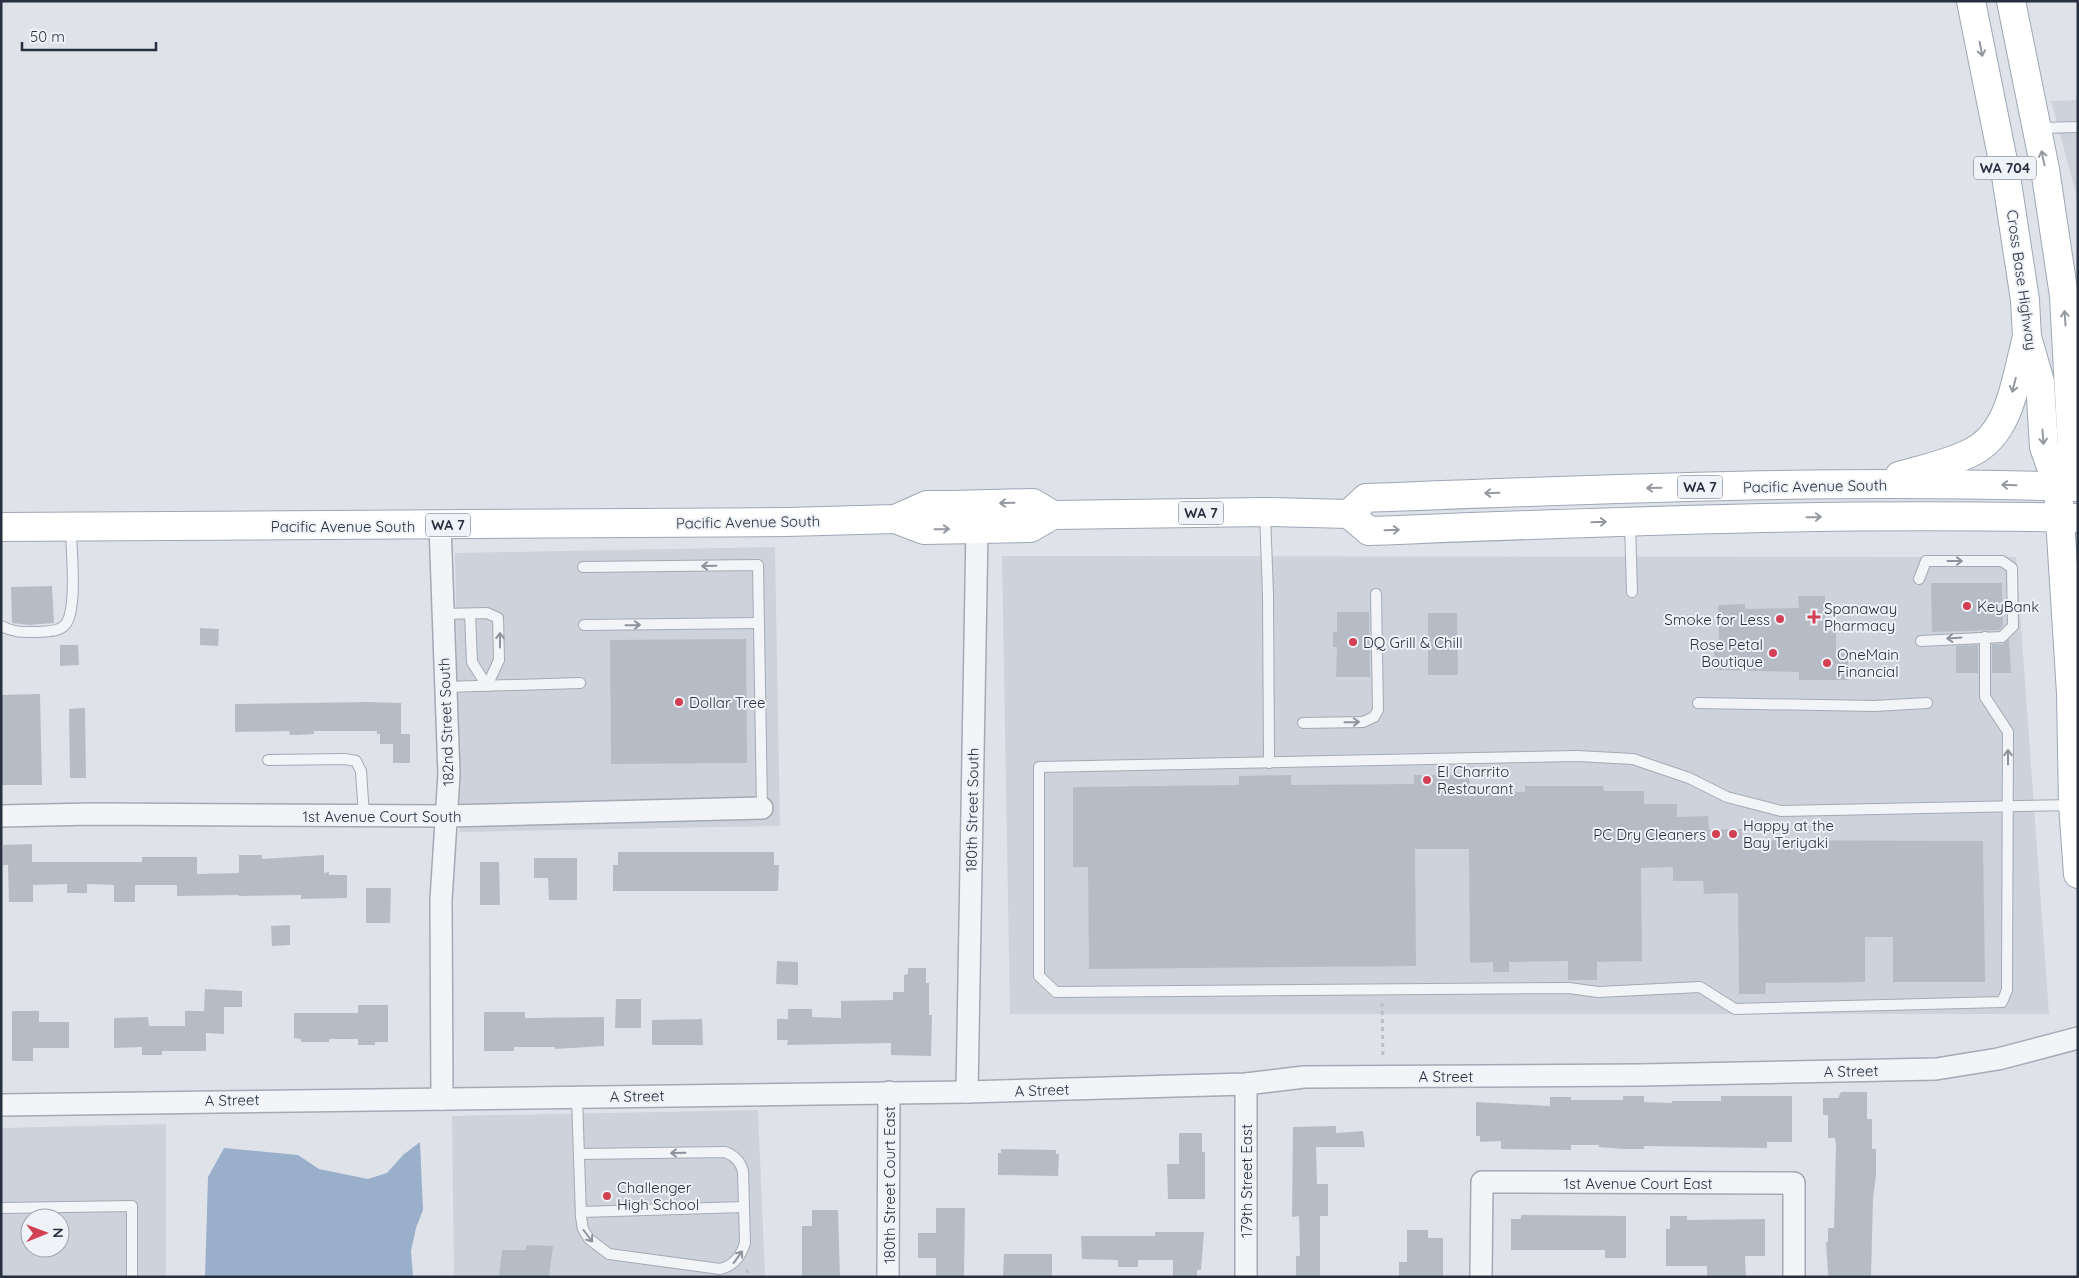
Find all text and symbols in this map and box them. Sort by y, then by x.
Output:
scale bar [22,20,156,52]
text: 50 m [30,27,65,46]
one-way arrow [1977,41,1986,57]
one-way arrow [2037,150,2047,166]
road number: WA 704 [1974,156,2036,180]
street label: Cross Base Highway [2003,208,2041,352]
one-way arrow [2060,311,2070,327]
one-way arrow [2009,376,2018,392]
one-way arrow [2039,428,2048,444]
street label: Pacific Avenue South [1743,475,1887,497]
road number: WA 7 [1678,476,1722,498]
one-way arrow [2001,480,2018,490]
one-way arrow [1646,483,1662,493]
one-way arrow [1484,488,1500,498]
one-way arrow [1000,499,1016,508]
road number: WA 7 [1178,502,1224,524]
street label: Pacific Avenue South [676,511,820,533]
one-way arrow [1806,512,1822,522]
road number: WA 7 [426,514,470,536]
street label: Pacific Avenue South [271,517,415,536]
one-way arrow [1591,518,1607,527]
one-way arrow [933,525,949,534]
one-way arrow [1384,525,1400,535]
one-way arrow [1947,556,1963,566]
one-way arrow [701,561,718,571]
place label: KeyBank [1977,597,2039,616]
place label: Spanaway Pharmacy [1824,599,1897,635]
marker: KeyBank [1961,600,1973,612]
place label: Smoke for Less [1664,610,1770,629]
marker: Spanaway Pharmacy [1808,611,1820,623]
marker: Smoke for Less [1774,613,1786,625]
one-way arrow [625,620,641,629]
one-way arrow [495,632,505,648]
place label: DQ Grill & Chill [1363,633,1463,652]
one-way arrow [1946,634,1962,643]
place label: Rose Petal Boutique [1689,635,1763,671]
marker: DQ Grill & Chill [1347,636,1359,648]
place label: OneMain Financial [1837,645,1899,681]
marker: Rose Petal Boutique [1767,647,1779,659]
street label: 182nd Street South [434,657,458,787]
marker: OneMain Financial [1821,657,1833,669]
place label: Dollar Tree [689,693,765,712]
marker: Dollar Tree [673,696,685,708]
one-way arrow [1344,718,1360,727]
street label: 180th Street South [961,747,983,873]
one-way arrow [2003,749,2013,766]
place label: El Charrito Restaurant [1437,762,1514,798]
marker: El Charrito Restaurant [1421,774,1433,786]
street label: 1st Avenue Court South [302,807,462,826]
place label: Happy at the Bay Teriyaki [1743,816,1834,852]
place label: PC Dry Cleaners [1593,825,1706,844]
marker: PC Dry Cleaners [1710,828,1722,840]
marker: Happy at the Bay Teriyaki [1727,828,1739,840]
street label: A Street [1823,1061,1879,1081]
street label: A Street [1419,1067,1473,1086]
street label: A Street [1014,1080,1070,1100]
street label: A Street [609,1086,665,1106]
street label: A Street [204,1090,260,1110]
street label: 180th Street Court East [880,1106,899,1264]
street label: 179th Street East [1237,1124,1256,1238]
one-way arrow [670,1148,686,1158]
street label: 1st Avenue Court East [1563,1174,1713,1193]
place label: Challenger High School [617,1178,699,1214]
marker: Challenger High School [601,1190,613,1202]
north arrow [20,1208,70,1258]
text: N [49,1227,67,1238]
one-way arrow [583,1229,594,1242]
one-way arrow [733,1250,743,1264]

